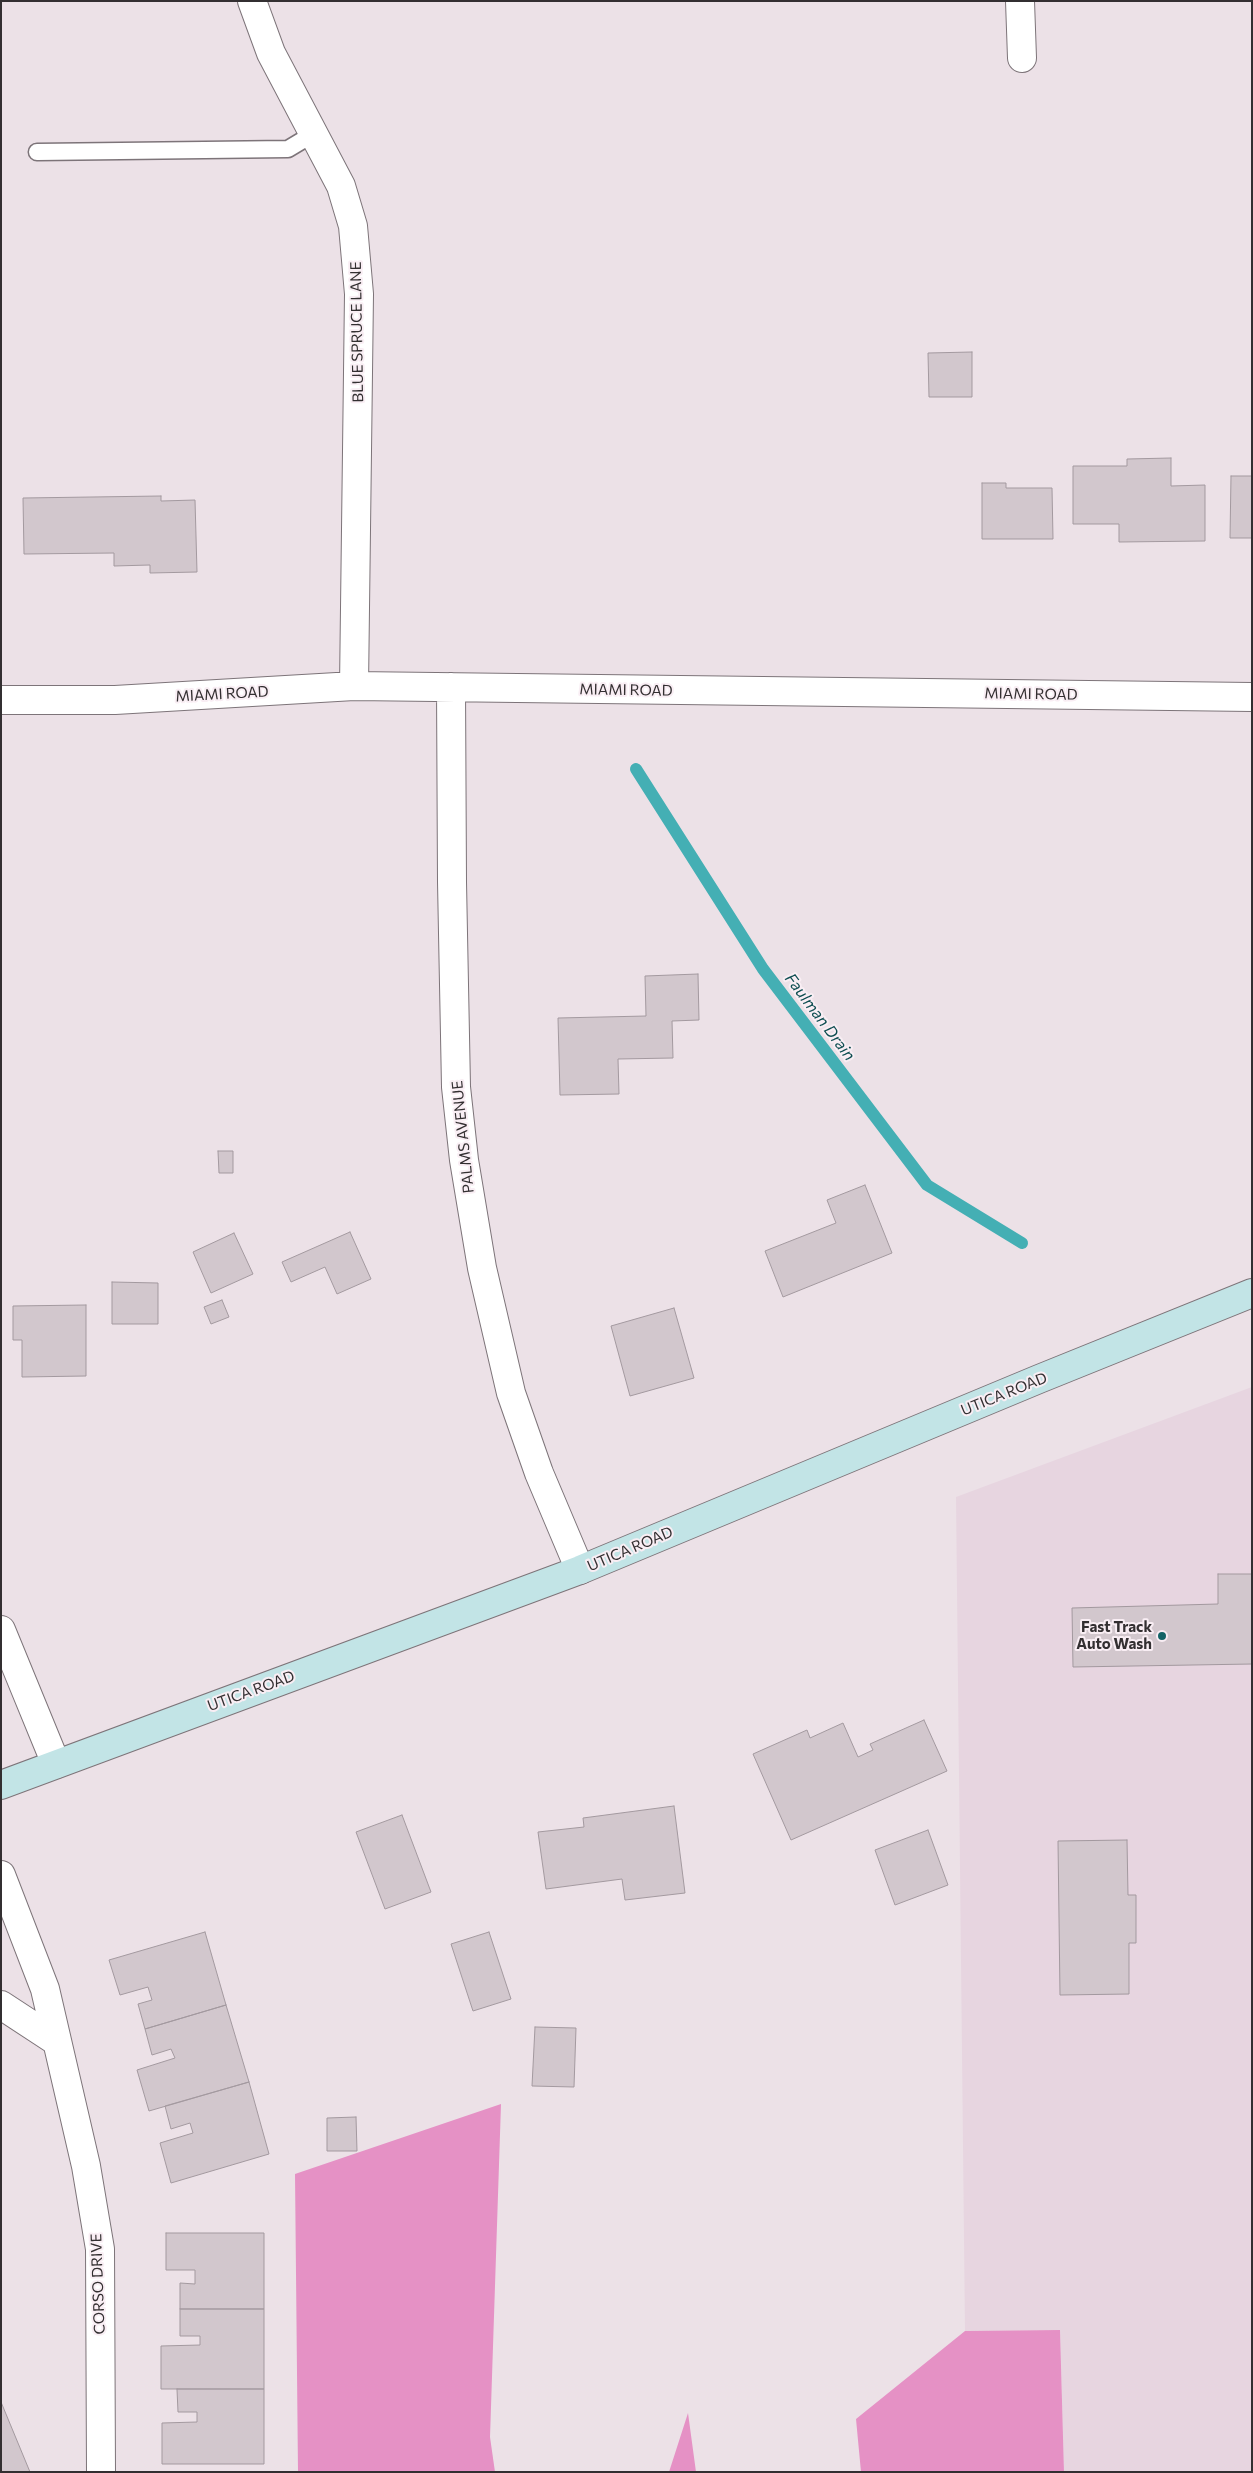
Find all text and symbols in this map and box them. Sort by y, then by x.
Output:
street label: BLUE SPRUCE LANE [347,261,367,403]
street label: MIAMI ROAD [579,680,673,700]
street label: MIAMI ROAD [175,683,269,705]
street label: MIAMI ROAD [984,684,1078,704]
water label: Faulman Drain [781,970,859,1064]
street label: PALMS AVENUE [448,1080,478,1194]
street label: UTICA ROAD [958,1369,1050,1419]
street label: UTICA ROAD [584,1523,676,1575]
place label: Fast Track Auto Wash [1076,1618,1152,1653]
marker: Fast Track Auto Wash [1156,1630,1168,1642]
street label: UTICA ROAD [205,1667,297,1715]
street label: CORSO DRIVE [87,2233,109,2335]

